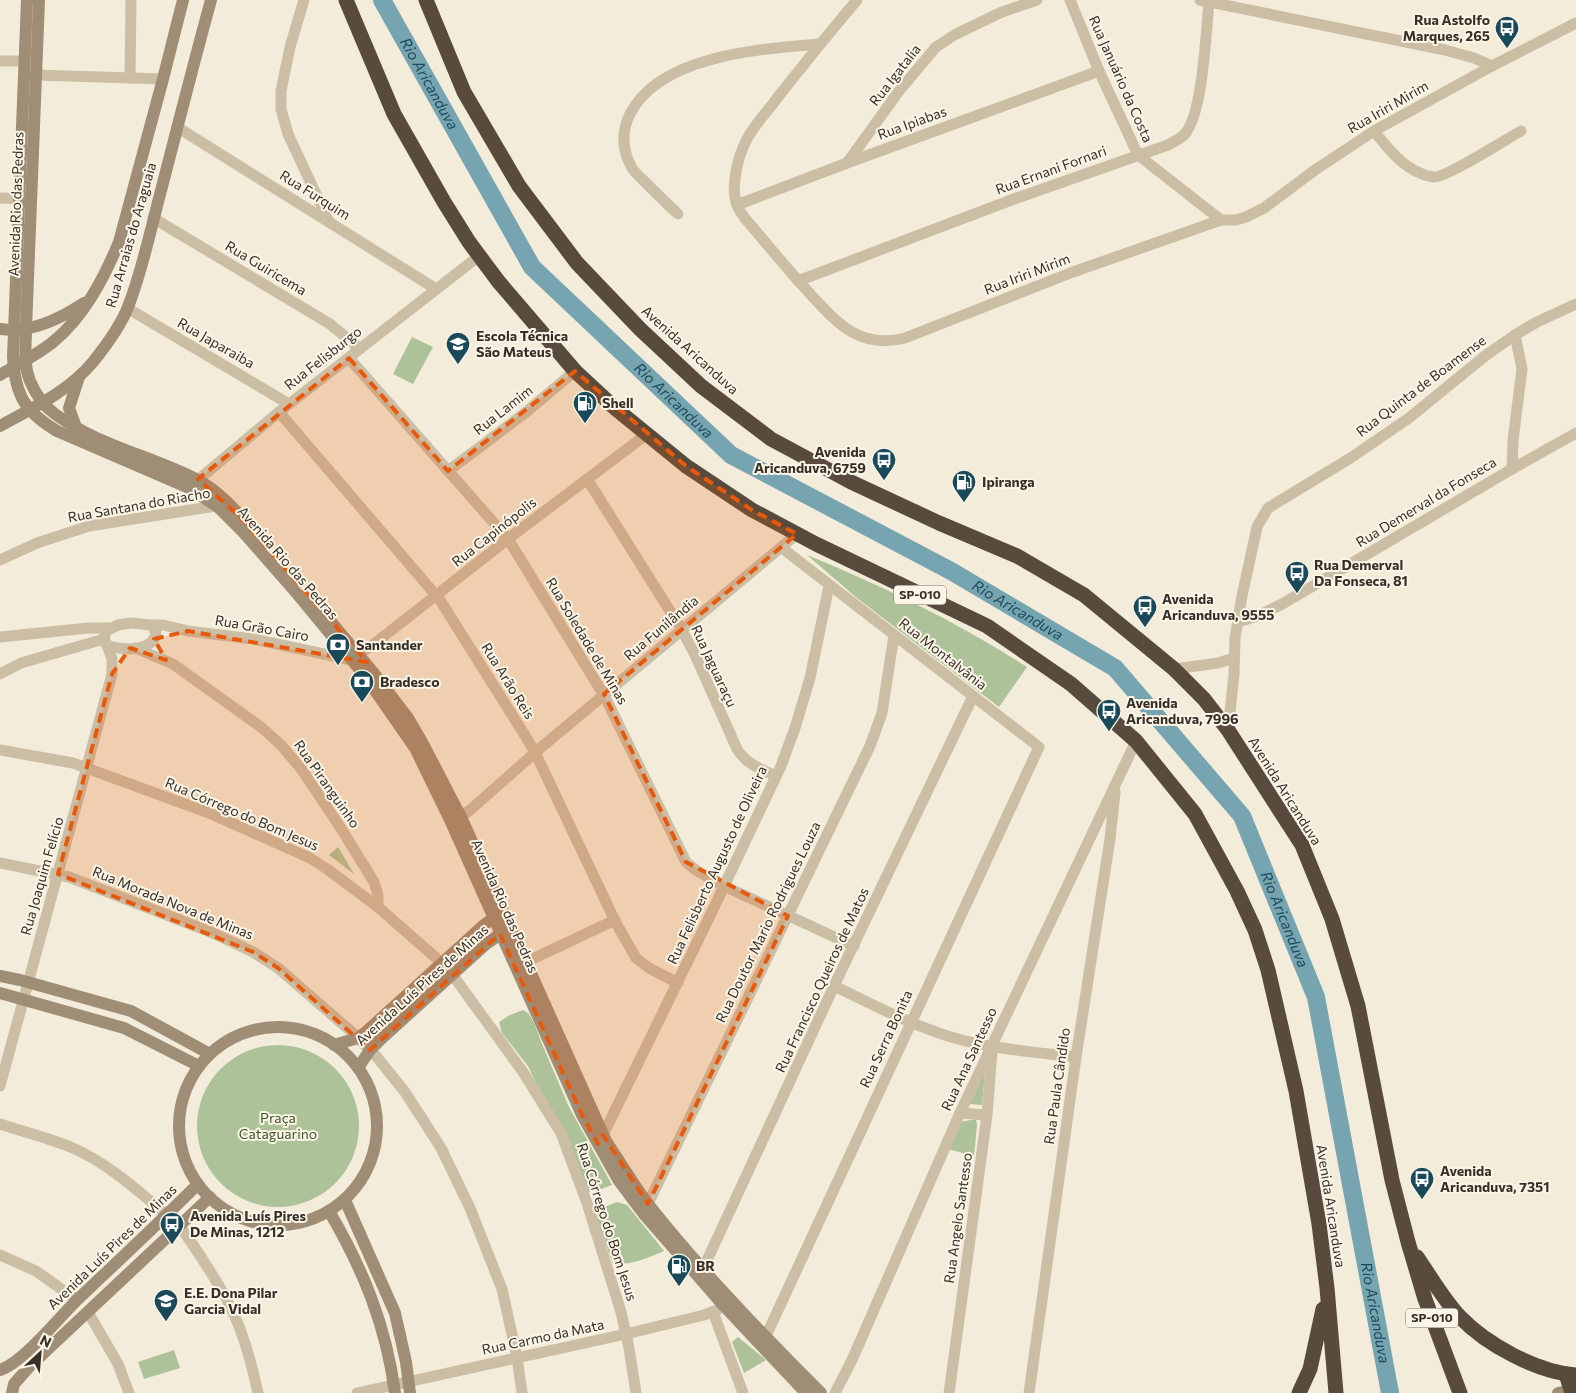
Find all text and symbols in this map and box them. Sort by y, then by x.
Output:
place label: Rua Astolfo Marques, 265 [1403,11,1490,44]
street label: Rua Januário da Costa [1086,13,1157,145]
bus stop icon: Rua Astolfo Marques, 265 [1494,15,1520,49]
water label: Rio Aricanduva [397,34,463,132]
street label: Rua Igatalia [865,41,924,109]
street label: Rua Iriri Mirim [1344,77,1431,137]
street label: Rua Ipiabas [875,102,949,143]
street label: Avenida Rio das Pedras [4,131,27,277]
street label: Rua Ernani Fornari [993,142,1109,198]
street label: Rua Arraias do Araguaia [102,160,159,309]
street label: Rua Furquim [277,166,354,223]
street label: Rua Guiricema [223,237,310,299]
street label: Rua Iriri Mirim [982,249,1072,298]
street label: Avenida Aricanduva [638,302,742,398]
street label: Rua Japaraiba [175,314,258,371]
street label: Rua Felisburgo [281,322,365,393]
place label: Escola Técnica São Mateus [476,327,568,360]
school or university icon: Escola Técnica São Mateus [445,331,471,365]
street label: Rua Quinta de Boamense [1352,331,1489,440]
water label: Rio Aricanduva [631,358,718,442]
street label: Rua Lamim [470,381,536,438]
fuel station icon: Shell [572,390,598,424]
place label: Shell [602,394,634,411]
place label: Avenida Aricanduva, 6759 [754,443,866,476]
bus stop icon: Avenida Aricanduva, 6759 [871,447,897,481]
street label: Rua Demerval da Fonseca [1352,453,1499,550]
fuel station icon: Ipiranga [951,469,977,503]
place label: Ipiranga [982,473,1035,490]
street label: Rua Santana do Riacho [66,484,212,525]
street label: Rua Capinópolis [448,493,539,570]
street label: Avenida Rio das Pedras [234,502,342,623]
place label: Rua Demerval Da Fonseca, 81 [1314,556,1408,589]
bus stop icon: Rua Demerval Da Fonseca, 81 [1284,560,1310,594]
street label: Rua Soledade de Minas [543,574,632,707]
water label: Rio Aricanduva [969,576,1067,643]
road number: SP-010 [894,586,946,604]
place label: Avenida Aricanduva, 9555 [1162,590,1274,623]
street label: Rua Funilândia [620,591,701,664]
bus stop icon: Avenida Aricanduva, 9555 [1132,594,1158,628]
street label: Rua Grão Cairo [214,611,311,644]
street label: Rua Montalvânia [896,614,991,693]
street label: Rua Jaguaraçu [688,622,741,710]
bank icon: Santander [325,632,351,666]
place label: Santander [356,636,423,653]
street label: Rua Arão Reis [478,639,539,722]
bank icon: Bradesco [349,669,375,703]
place label: Bradesco [380,673,440,690]
place label: Avenida Aricanduva, 7996 [1126,694,1239,727]
bus stop icon: Avenida Aricanduva, 7996 [1096,698,1122,732]
street label: Avenida Aricanduva [1245,733,1326,848]
street label: Rua Piranguinho [291,736,364,831]
street label: Rua Felisberto Augusto de Oliveira [663,763,770,967]
street label: Rua Córrego do Bom Jesus [163,773,322,854]
street label: Rua Joaquim Felício [16,815,67,937]
street label: Rua Doutor Mario Rodrigues Louza [711,818,824,1025]
street label: Avenida Rio das Pedras [468,836,543,975]
street label: Rua Morada Nova de Minas [90,862,256,943]
water label: Rio Aricanduva [1258,868,1313,970]
street label: Rua Francisco Queiros de Matos [771,884,872,1075]
street label: Avenida Luís Pires de Minas [352,921,492,1049]
street label: Rua Serra Bonita [855,987,916,1090]
street label: Rua Ana Santesso [937,1004,1000,1113]
street label: Rua Paula Cândido [1040,1027,1073,1145]
park label: Praça Cataguarino [239,1109,317,1142]
street label: Rua Córrego do Bom Jesus [574,1141,641,1303]
street label: Avenida Aricanduva [1313,1143,1350,1269]
street label: Rua Angelo Santesso [940,1151,975,1284]
place label: Avenida Aricanduva, 7351 [1440,1162,1550,1195]
bus stop icon: Avenida Aricanduva, 7351 [1409,1166,1435,1200]
street label: Avenida Luís Pires de Minas [44,1181,180,1313]
place label: Avenida Luís Pires De Minas, 1212 [190,1207,306,1240]
bus stop icon: Avenida Luís Pires De Minas, 1212 [159,1211,185,1245]
fuel station icon: BR [666,1253,692,1287]
place label: BR [696,1257,715,1274]
water label: Rio Aricanduva [1358,1261,1394,1365]
place label: E.E. Dona Pilar Garcia Vidal [184,1284,278,1317]
school or university icon: E.E. Dona Pilar Garcia Vidal [153,1288,179,1322]
road number: SP-010 [1406,1309,1458,1328]
street label: Rua Carmo da Mata [480,1315,606,1358]
north arrow [15,1328,65,1378]
text: N [37,1331,54,1351]

